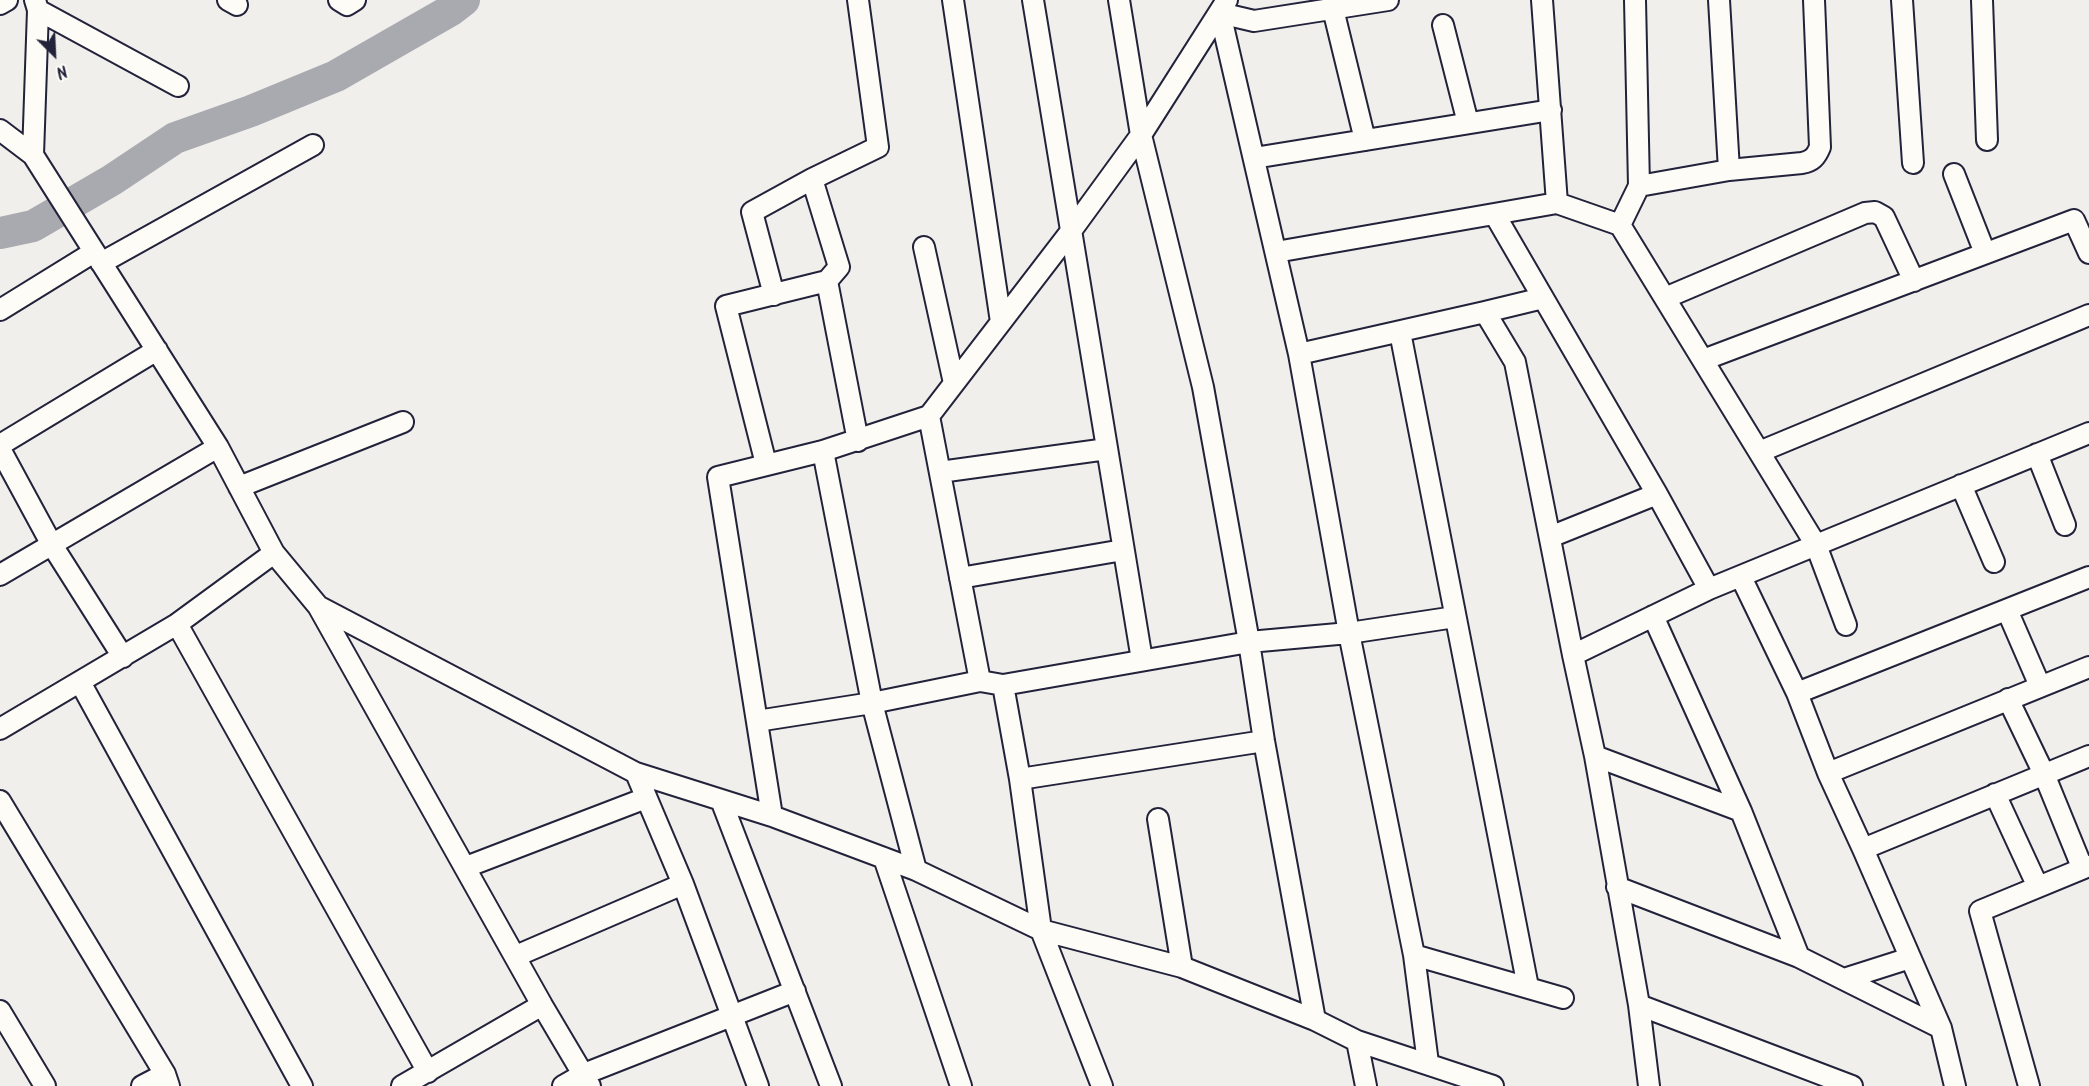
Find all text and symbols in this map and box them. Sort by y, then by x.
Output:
north arrow [24,24,84,84]
text: N [52,57,71,84]

